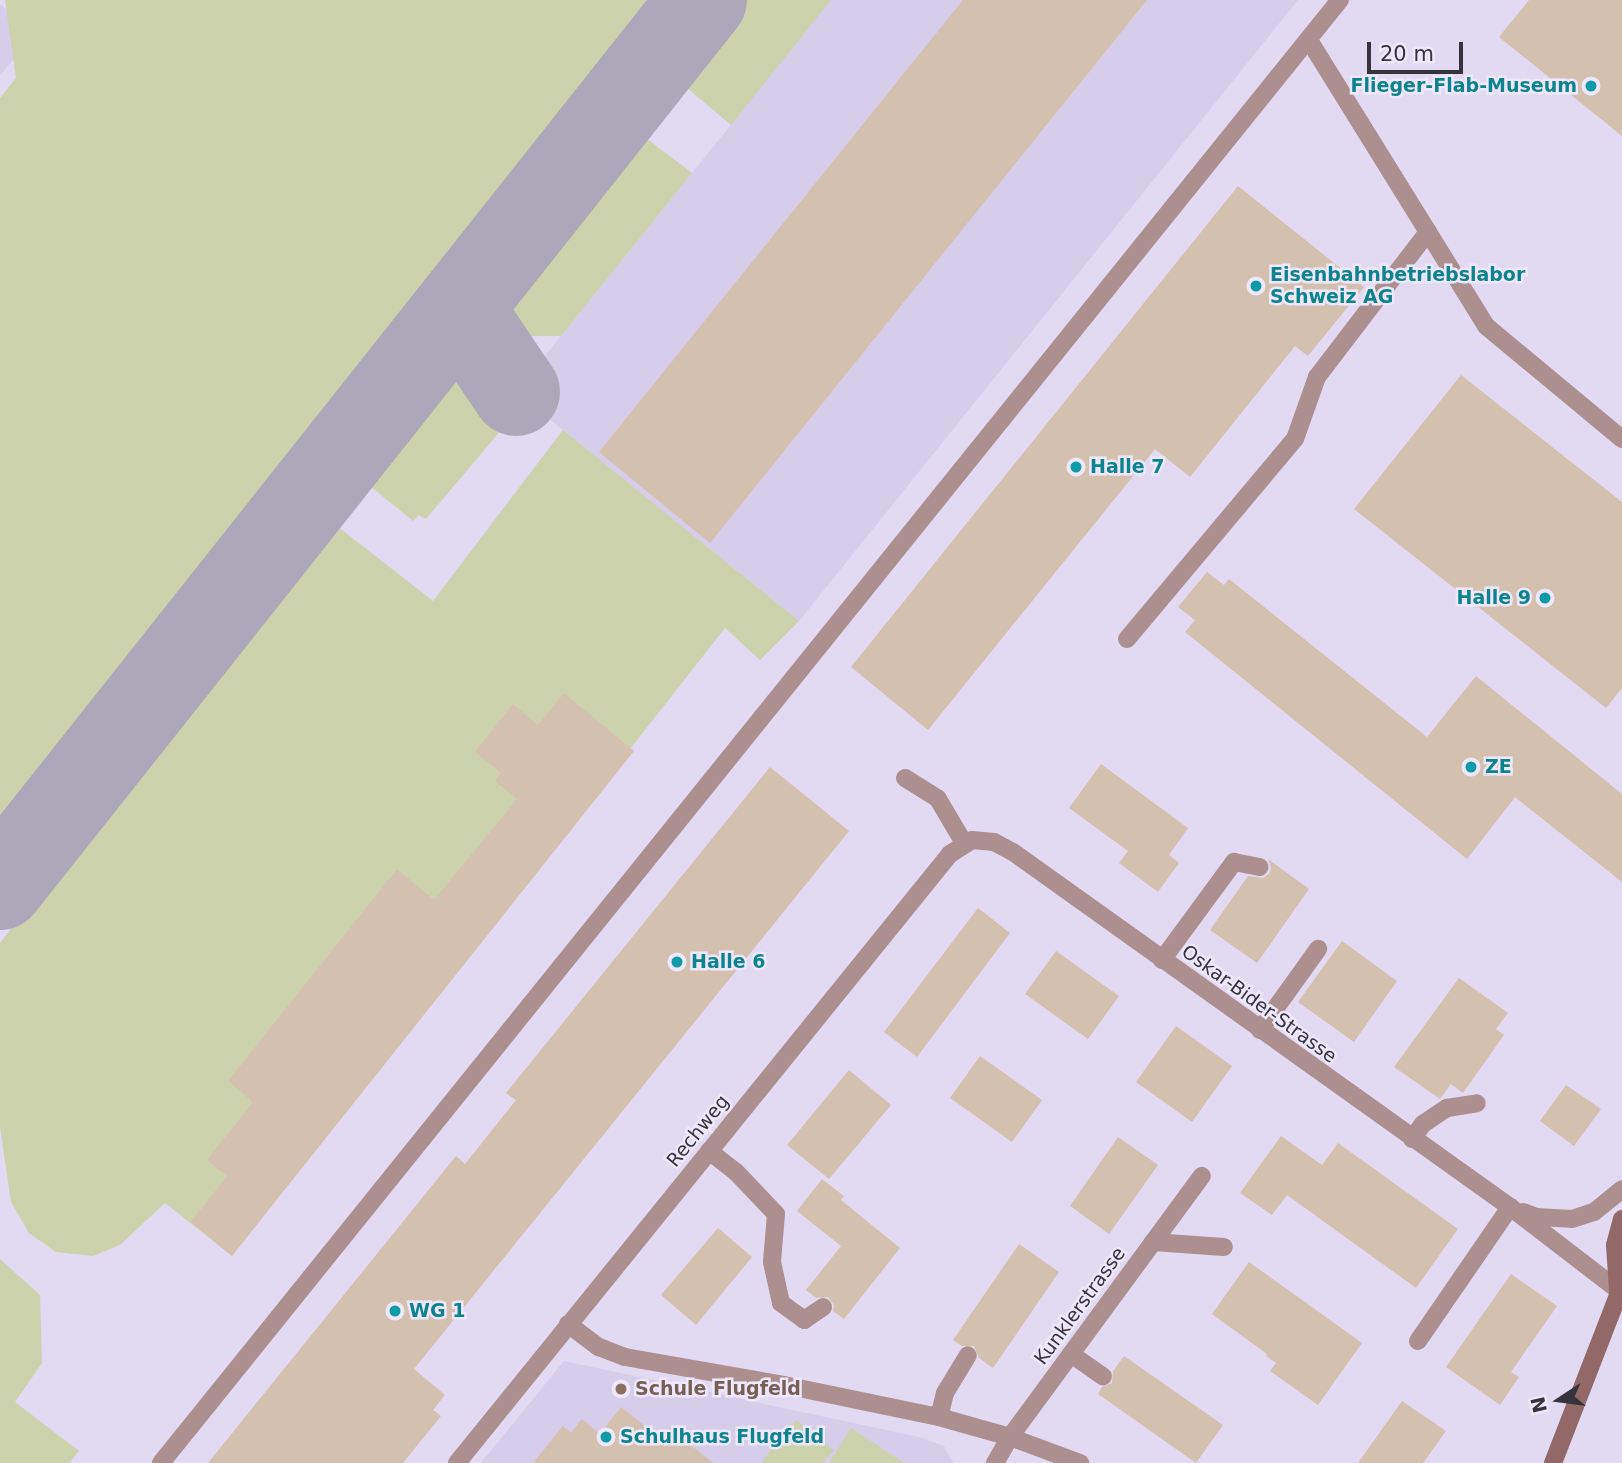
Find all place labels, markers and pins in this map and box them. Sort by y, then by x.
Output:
place label: Flieger-Flab-Museum [1351,75,1577,97]
marker: Flieger-Flab-Museum [1583,78,1599,94]
place label: Eisenbahnbetriebslabor Schweiz AG [1270,264,1525,308]
marker: Eisenbahnbetriebslabor Schweiz AG [1248,278,1264,294]
place label: Halle 7 [1090,456,1164,478]
marker: Halle 7 [1068,459,1084,475]
place label: Halle 9 [1457,587,1531,609]
marker: Halle 9 [1537,590,1553,606]
place label: ZE [1485,756,1512,778]
marker: ZE [1463,759,1479,775]
place label: Halle 6 [691,951,765,973]
marker: Halle 6 [669,954,685,970]
place label: WG 1 [409,1300,465,1322]
marker: WG 1 [387,1303,403,1319]
place label: Schule Flugfeld [635,1378,801,1400]
marker: Schule Flugfeld [613,1381,629,1397]
place label: Schulhaus Flugfeld [620,1426,824,1448]
marker: Schulhaus Flugfeld [598,1429,614,1445]

